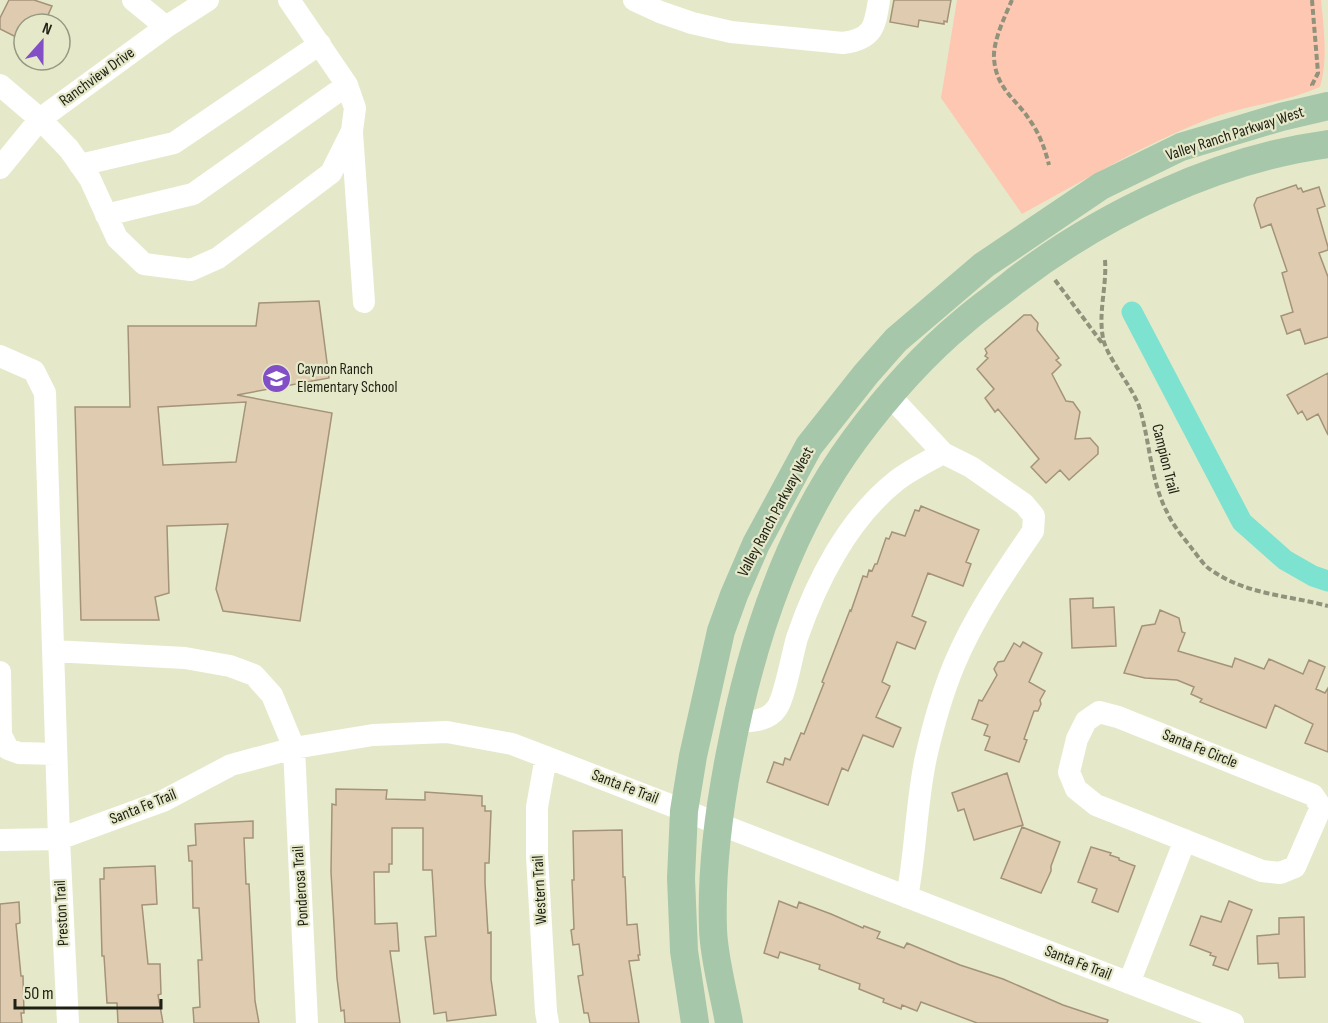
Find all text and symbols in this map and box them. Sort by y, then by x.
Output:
north arrow [12,12,72,72]
text: N [39,19,54,40]
street label: Ranchview Drive [56,43,138,111]
street label: Valley Ranch Parkway West [1164,103,1307,165]
place label: Caynon Ranch Elementary School [297,360,397,397]
school or university icon: Caynon Ranch Elementary School [260,362,292,394]
street label: Campion Trail [1147,422,1183,496]
street label: Valley Ranch Parkway West [734,444,818,580]
street label: Santa Fe Circle [1160,725,1240,773]
street label: Santa Fe Trail [589,766,661,808]
street label: Santa Fe Trail [107,785,179,829]
street label: Ponderosa Trail [289,845,313,927]
street label: Western Trail [529,855,551,925]
street label: Preston Trail [51,880,73,946]
street label: Santa Fe Trail [1042,942,1114,984]
scale bar [15,972,160,1010]
text: 50 m [24,983,54,1004]

